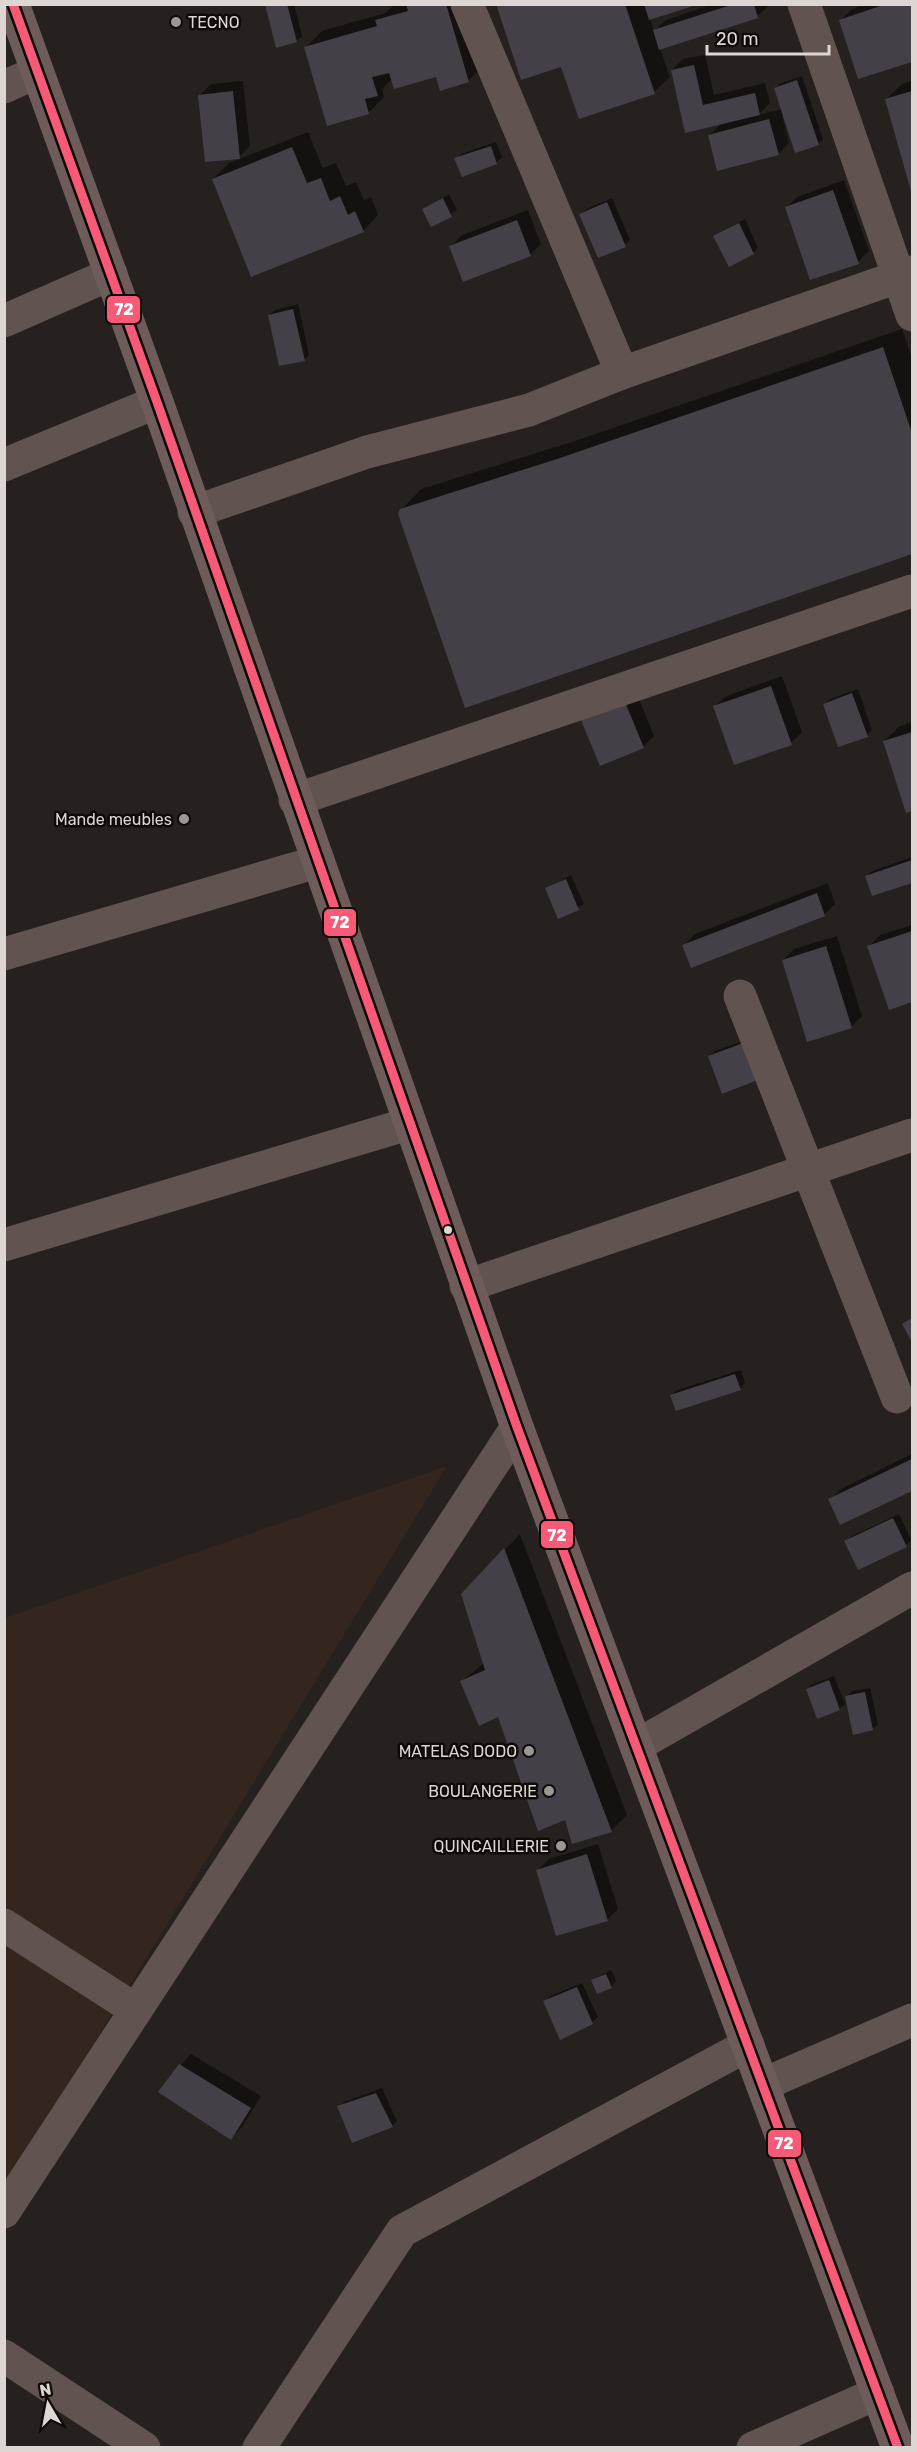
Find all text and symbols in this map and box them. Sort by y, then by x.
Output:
place label: TECNO [188,13,239,32]
marker: TECNO [169,15,183,29]
scale bar [707,18,828,56]
text: 20 m [716,28,758,50]
line badge: 72 [106,295,141,324]
text: 72 [114,300,134,319]
place label: Mande meubles [55,810,172,829]
marker: Mande meubles [177,812,191,826]
line badge: 72 [323,908,357,937]
text: 72 [330,913,350,932]
unlabelled marker [442,1224,454,1236]
line badge: 72 [540,1520,574,1549]
text: 72 [547,1526,567,1545]
place label: MATELAS DODO [399,1742,517,1761]
marker: MATELAS DODO [522,1744,536,1758]
place label: BOULANGERIE [428,1782,537,1801]
marker: BOULANGERIE [542,1784,556,1798]
place label: QUINCAILLERIE [434,1837,549,1856]
marker: QUINCAILLERIE [554,1839,568,1853]
line badge: 72 [767,2129,802,2158]
text: 72 [774,2134,794,2153]
north arrow [18,2374,78,2434]
text: N [38,2379,53,2400]

